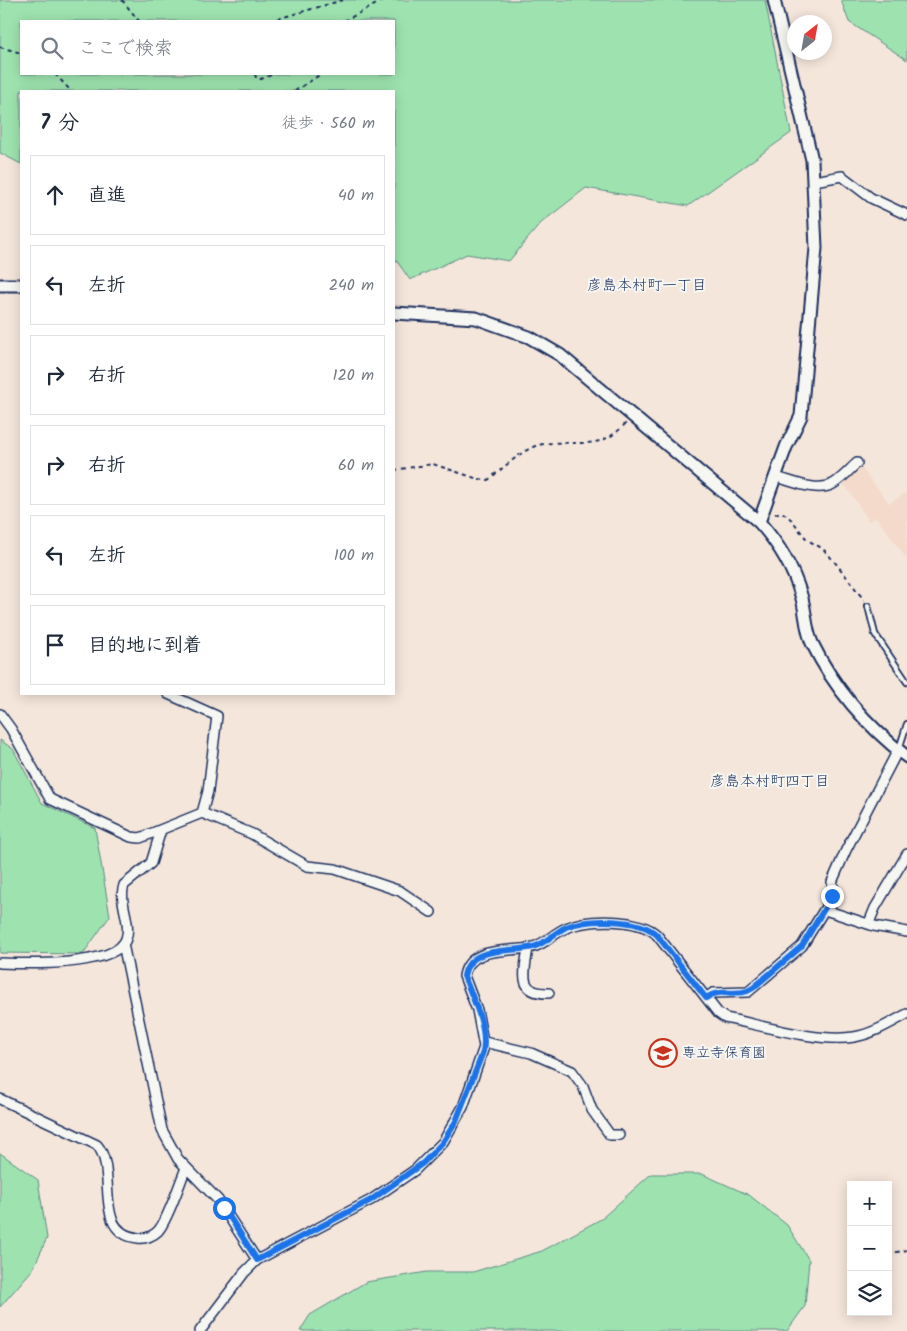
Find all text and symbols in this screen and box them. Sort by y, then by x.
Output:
north arrow [787,15,832,60]
search box [20,20,395,75]
icon: search [38,34,66,62]
text: ここで検索 [78,34,173,64]
text: 7 分 [40,107,79,140]
text: 徒歩 · 560 m [282,111,375,136]
icon: ahead [41,181,69,209]
text: 直進 [88,181,126,211]
text: 40 m [338,183,374,208]
icon: left [41,271,69,299]
text: 左折 [88,271,126,301]
text: 240 m [329,273,374,298]
district label: 彦島本村町一丁目 [587,274,707,298]
icon: right [41,361,69,389]
text: 右折 [88,361,126,391]
text: 120 m [333,363,374,388]
icon: right [41,451,69,479]
text: 右折 [88,451,126,481]
text: 60 m [338,453,374,478]
icon: left [41,541,69,569]
text: 左折 [88,541,126,571]
text: 100 m [334,543,374,568]
icon: arrive [41,631,69,659]
text: 目的地に到着 [88,631,202,661]
district label: 彦島本村町四丁目 [710,770,830,794]
route end [821,885,844,908]
school or university icon: 専立寺保育園 [648,1038,678,1068]
place label: 専立寺保育園 [682,1042,766,1064]
map controls [847,1181,892,1316]
button: + [847,1181,892,1226]
route start [213,1197,236,1220]
button: − [847,1226,892,1271]
button: layers [847,1271,892,1316]

